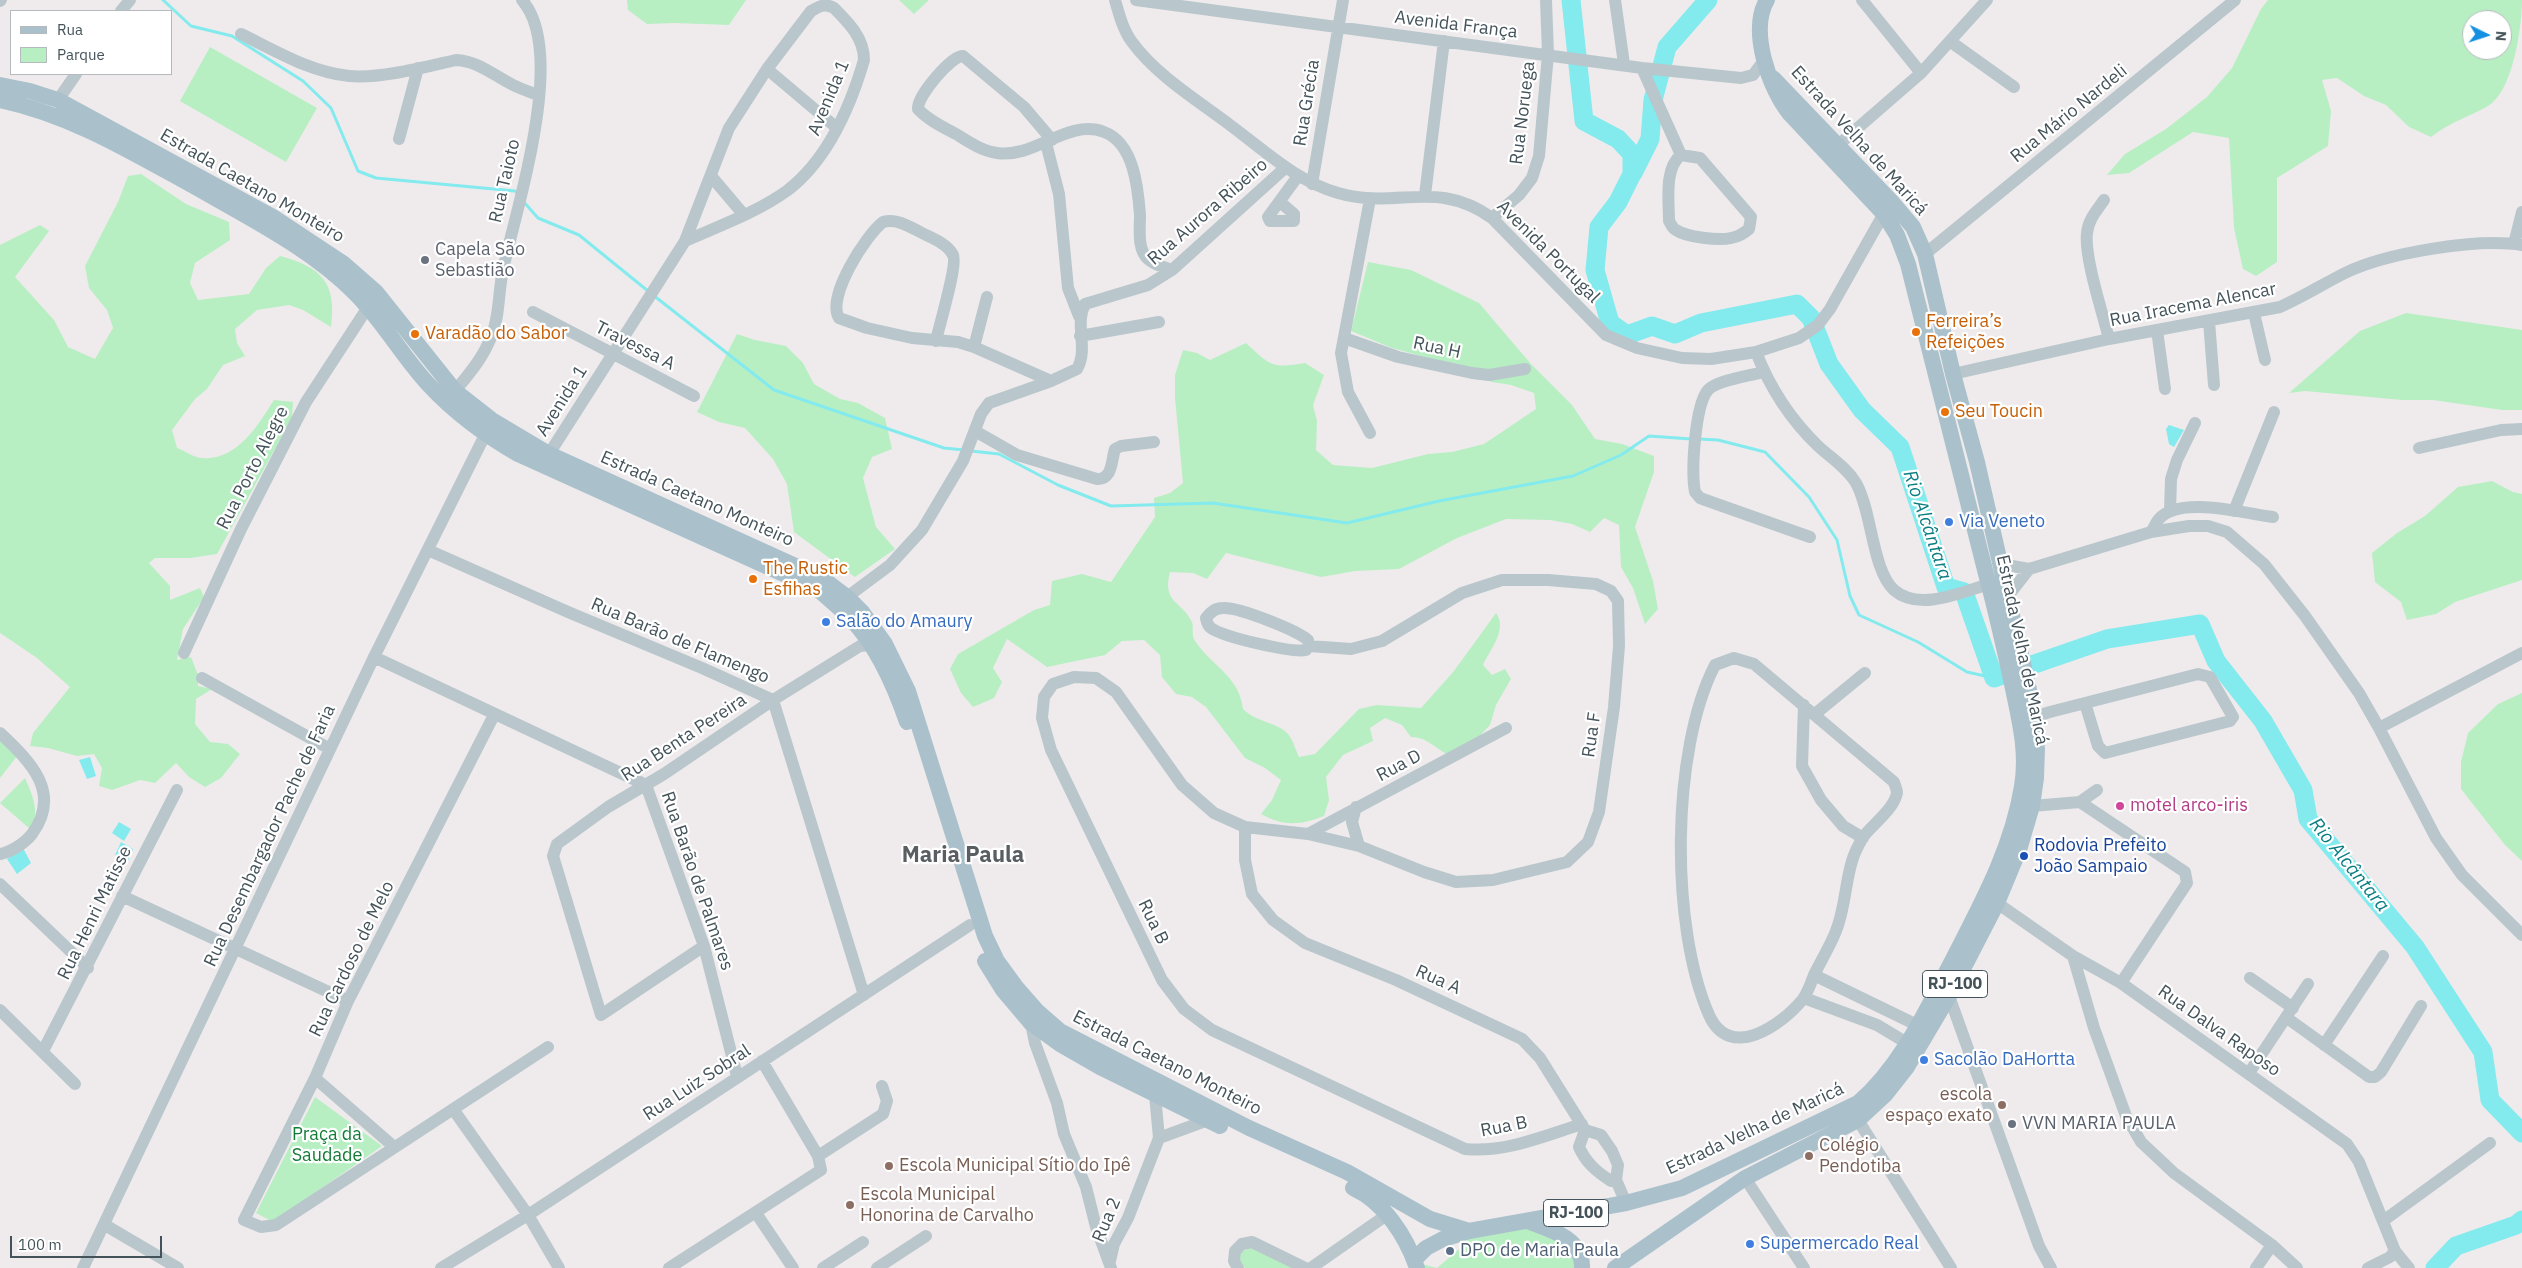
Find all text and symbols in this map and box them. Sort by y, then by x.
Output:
street label: Avenida França [1393,7,1519,43]
legend [10,10,172,75]
north arrow [2462,10,2512,60]
text: Rua [57,20,83,39]
text: N [2492,30,2510,42]
text: Parque [57,45,105,64]
street label: Avenida 1 [804,57,854,139]
street label: Rua Grécia [1289,58,1325,148]
street label: Rua Noruega [1506,60,1540,166]
street label: Rua Mário Nardeli [2006,60,2132,168]
street label: Estrada Velha de Maricá [1786,62,1932,220]
street label: Estrada Caetano Monteiro [156,124,348,248]
street label: Rua Taioto [485,137,525,225]
street label: Rua Aurora Ribeiro [1144,154,1272,270]
street label: Avenida Portugal [1492,196,1604,308]
place label: Capela São Sebastião [435,239,525,282]
marker: Capela São Sebastião [419,254,431,266]
street label: Rua Iracema Alencar [2108,278,2278,332]
place label: Ferreira’s Refeições [1926,311,2005,354]
street label: Travessa A [591,317,679,375]
place label: Varadão do Sabor [425,323,568,345]
marker: Ferreira’s Refeições [1910,326,1922,338]
marker: Varadão do Sabor [409,328,421,340]
street label: Rua H [1411,332,1463,364]
street label: Avenida 1 [532,362,592,440]
place label: Seu Toucin [1955,401,2043,423]
street label: Rua Porto Alegre [213,403,293,533]
marker: Seu Toucin [1939,406,1951,418]
street label: Estrada Caetano Monteiro [597,447,797,551]
water label: Rio Alcântara [1898,467,1956,583]
place label: Via Veneto [1959,511,2045,533]
marker: Via Veneto [1943,516,1955,528]
street label: Estrada Velha de Maricá [1991,553,2053,747]
place label: The Rustic Esfihas [763,558,848,600]
marker: The Rustic Esfihas [747,573,759,585]
street label: Rua Barão de Flamengo [587,594,773,688]
place label: Salão do Amaury [836,611,973,633]
marker: Salão do Amaury [820,616,832,628]
street label: Rua Benta Pereira [617,689,751,787]
street label: Rua Desembargador Pache de Faria [200,702,340,970]
street label: Rua F [1578,711,1606,759]
street label: Rua D [1373,745,1425,787]
street label: Rua Barão de Palmares [656,789,738,973]
place label: motel arco-iris [2130,795,2248,817]
marker: motel arco-iris [2114,800,2126,812]
water label: Rio Alcântara [2304,813,2394,917]
place label: Rodovia Prefeito João Sampaio [2034,835,2167,878]
street label: Rua Henri Matisse [53,843,137,983]
district label: Maria Paula [902,843,1024,869]
marker: Rodovia Prefeito João Sampaio [2018,850,2030,862]
street label: Rua Cardoso de Melo [305,878,399,1040]
street label: Rua B [1133,896,1173,948]
street label: Rua A [1412,961,1464,999]
road number: RJ-100 [1922,971,1988,998]
street label: Rua Dalva Raposo [2153,981,2285,1081]
street label: Estrada Caetano Monteiro [1069,1006,1265,1120]
street label: Rua Luiz Sobral [639,1040,755,1126]
place label: Sacolão DaHortta [1934,1049,2075,1071]
marker: Sacolão DaHortta [1918,1054,1930,1066]
street label: Estrada Velha de Maricá [1663,1078,1847,1180]
place label: escola espaço exato [1885,1084,1992,1126]
marker: escola espaço exato [1996,1099,2008,1111]
street label: Rua B [1479,1112,1529,1142]
place label: VVN MARIA PAULA [2022,1113,2176,1135]
marker: VVN MARIA PAULA [2006,1118,2018,1130]
park label: Praça da Saudade [292,1124,362,1166]
place label: Colégio Pendotiba [1819,1135,1901,1178]
marker: Colégio Pendotiba [1803,1150,1815,1162]
place label: Escola Municipal Sítio do Ipê [899,1155,1131,1177]
marker: Escola Municipal Sítio do Ipê [883,1160,895,1172]
place label: Escola Municipal Honorina de Carvalho [860,1184,1034,1226]
street label: Rua 2 [1088,1194,1126,1246]
marker: Escola Municipal Honorina de Carvalho [844,1199,856,1211]
road number: RJ-100 [1544,1200,1608,1226]
scale bar [12,1226,165,1258]
place label: Supermercado Real [1760,1233,1919,1255]
text: 100 m [18,1235,62,1254]
marker: Supermercado Real [1744,1238,1756,1250]
place label: DPO de Maria Paula [1460,1240,1619,1262]
marker: DPO de Maria Paula [1444,1245,1456,1257]

